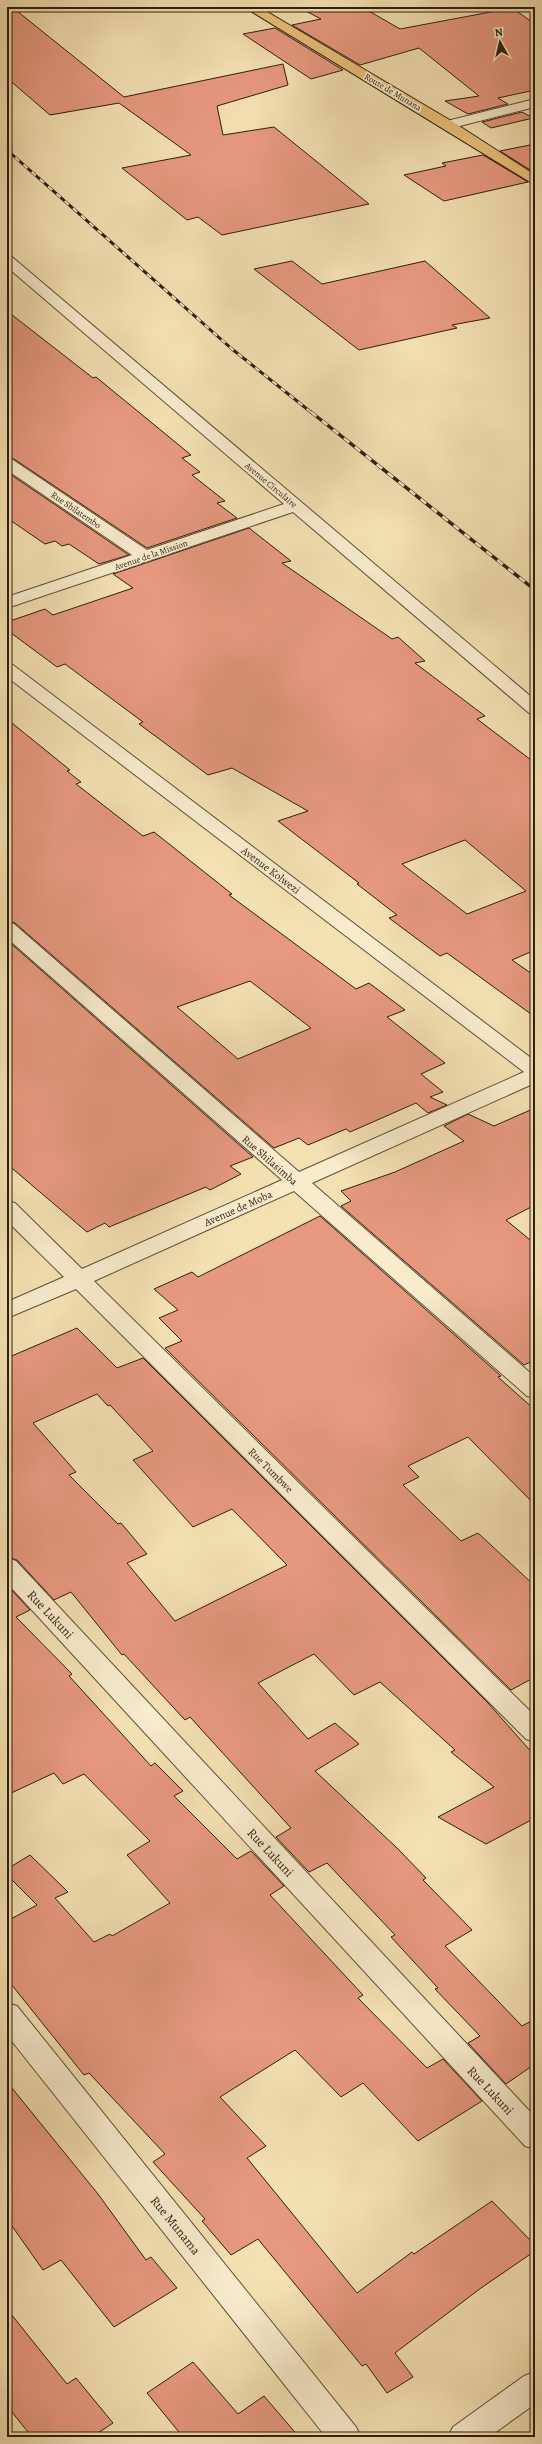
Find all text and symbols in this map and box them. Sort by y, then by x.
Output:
north arrow [480,22,520,62]
text: N [494,25,504,41]
street label: Route de Munana [362,70,424,114]
street label: Avenue Circulaire [242,459,300,510]
street label: Rue Shilatembo [49,489,104,531]
street label: Avenue de la Mission [112,537,189,573]
street label: Avenue Kolwezi [237,843,303,898]
street label: Rue Shilasimba [239,1132,301,1189]
street label: Avenue de Moba [201,1186,275,1231]
street label: Rue Tumbwe [245,1444,297,1496]
street label: Rue Lukuni [24,1586,78,1643]
street label: Rue Lukuni [244,1824,298,1881]
street label: Rue Lukuni [464,2062,518,2119]
street label: Rue Munama [147,2192,205,2258]

